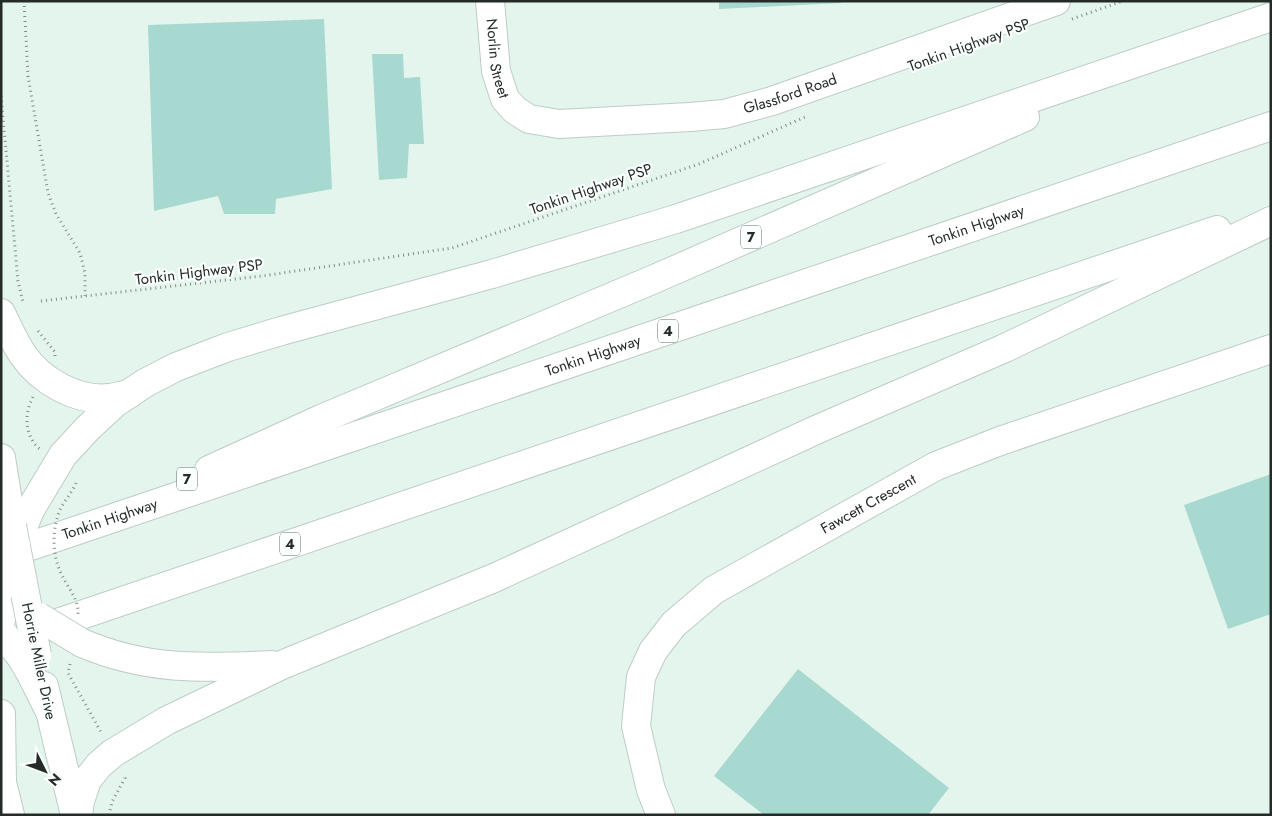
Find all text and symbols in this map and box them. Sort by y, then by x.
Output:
street label: Tonkin Highway PSP [905,13,1033,77]
street label: Norlin Street [481,18,515,101]
street label: Glassford Road [741,68,840,119]
street label: Tonkin Highway PSP [527,158,655,220]
street label: Tonkin Highway [926,199,1028,252]
road number: 7 [741,226,761,248]
street label: Tonkin Highway PSP [134,253,264,291]
road number: 4 [658,320,678,342]
street label: Tonkin Highway [542,329,644,382]
road number: 7 [177,468,197,490]
street label: Fawcett Crescent [817,468,920,539]
street label: Tonkin Highway [59,493,161,545]
road number: 4 [280,532,300,556]
street label: Horrie Miller Drive [16,601,62,722]
north arrow [20,746,70,796]
text: N [44,769,66,791]

